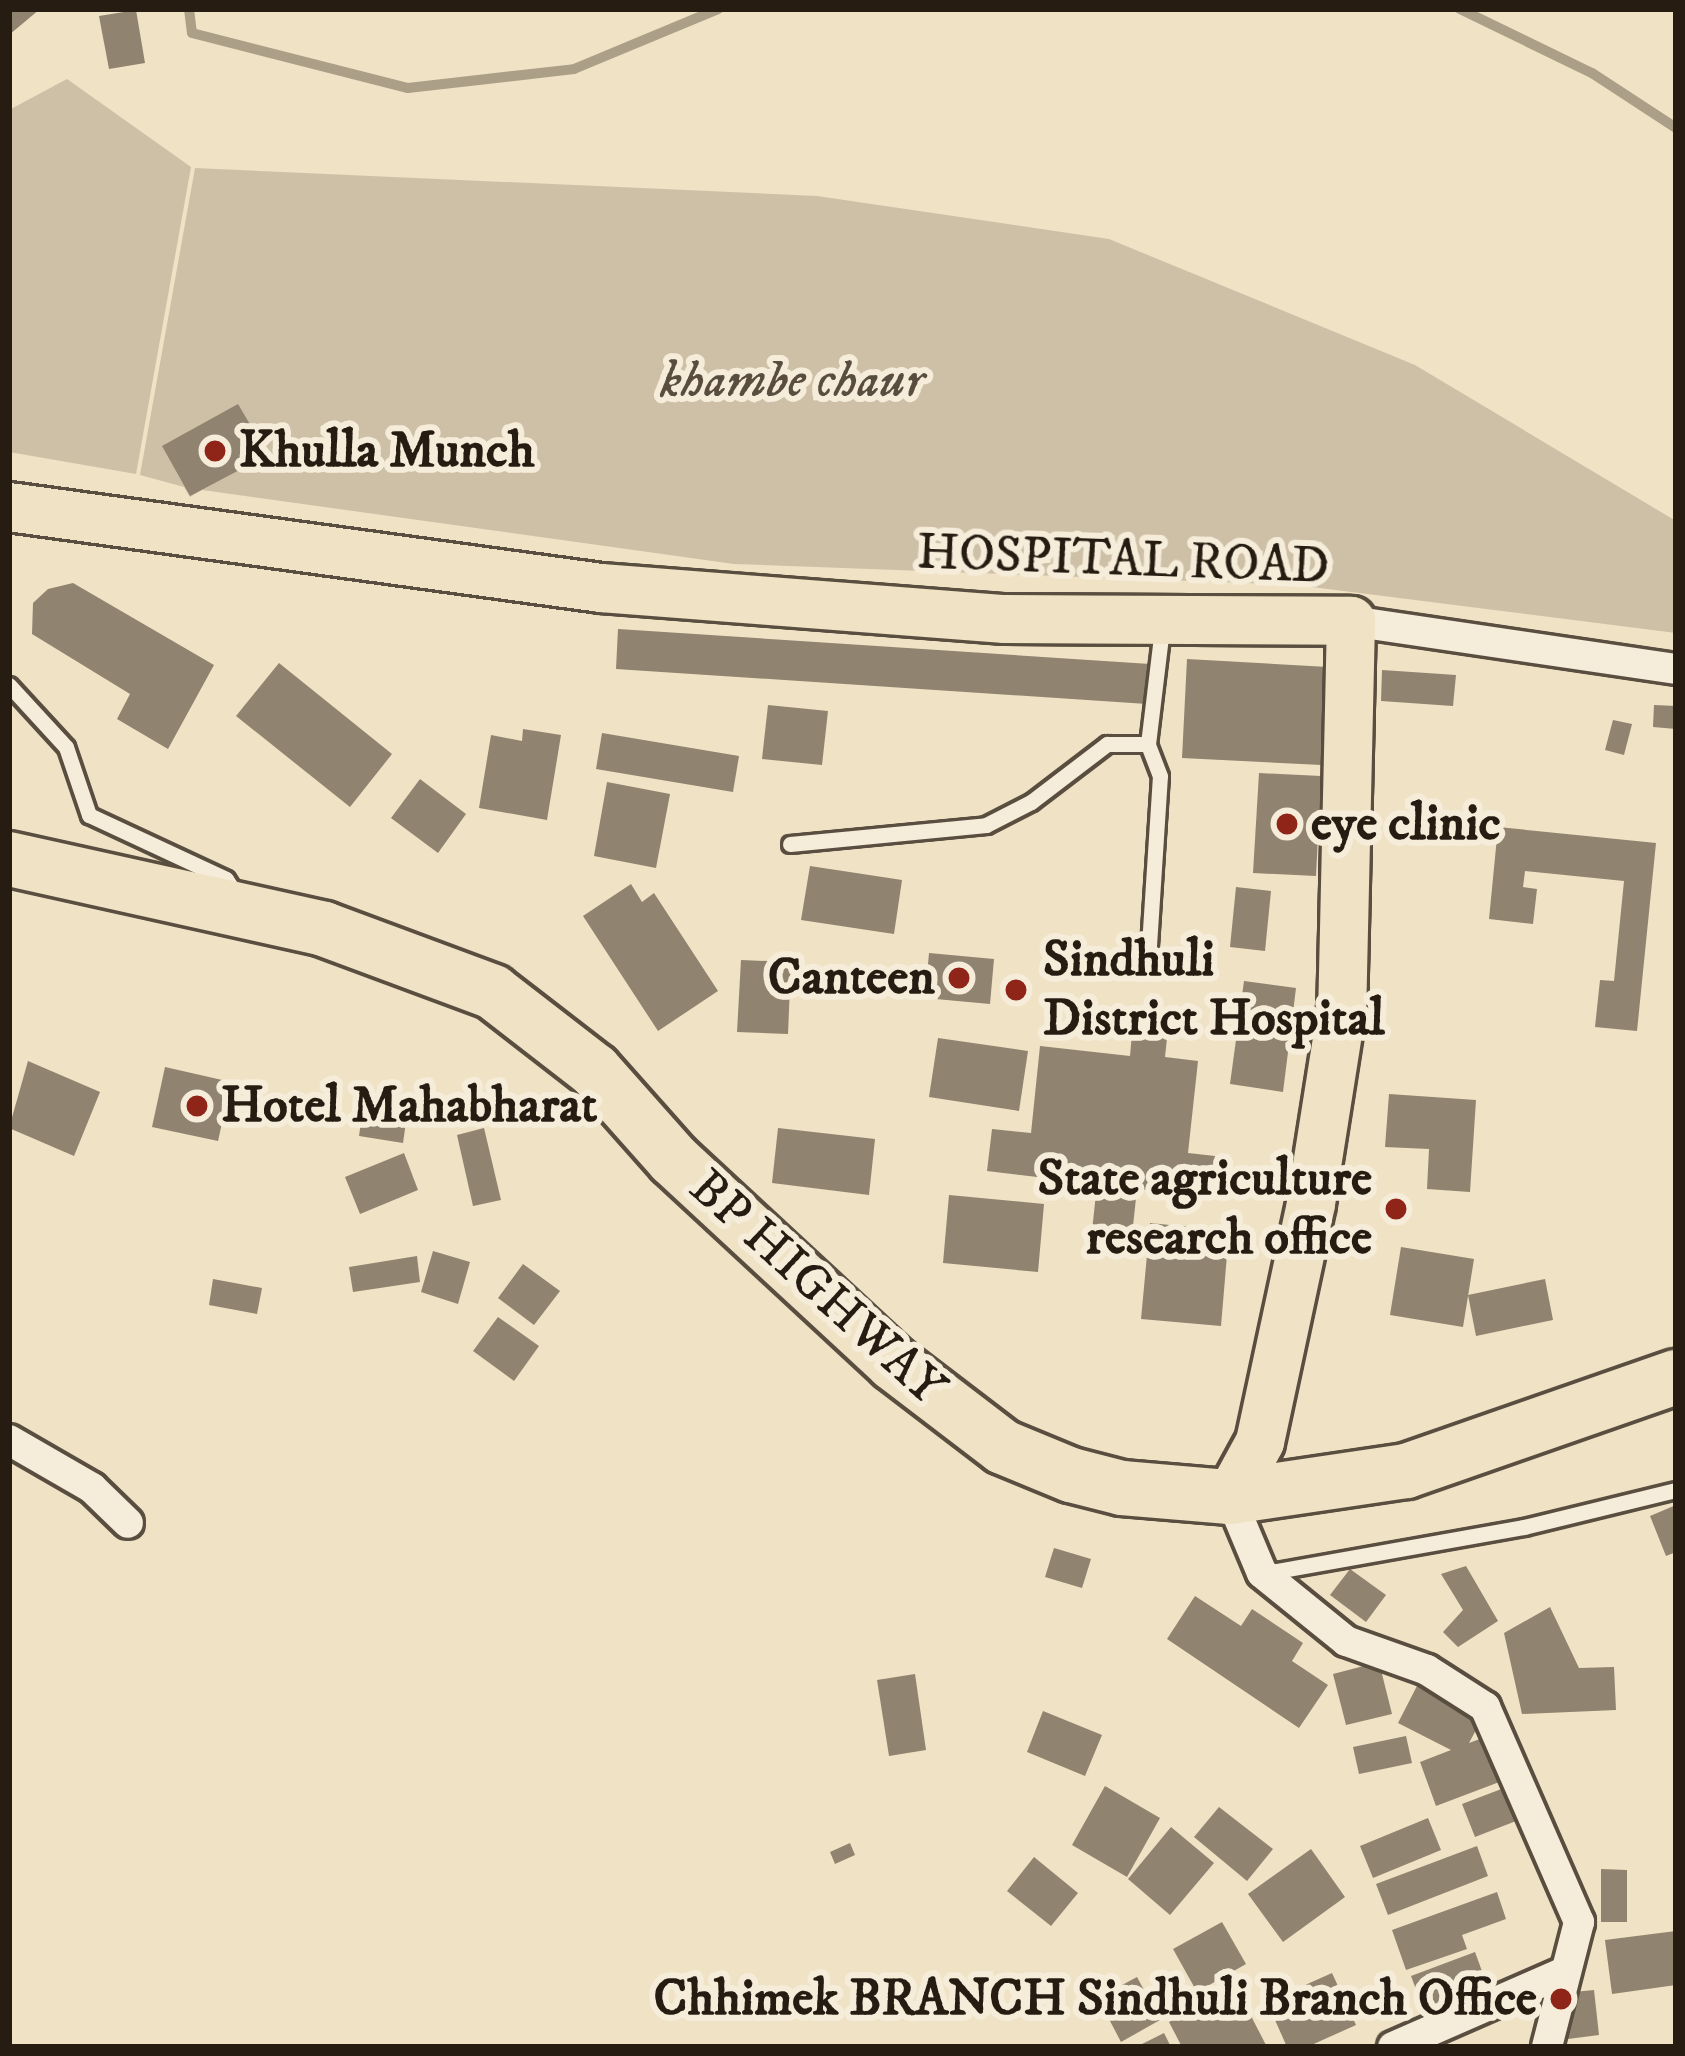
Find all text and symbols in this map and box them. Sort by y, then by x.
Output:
park label: khambe chaur [660,350,924,412]
place label: Khulla Munch [239,420,535,482]
marker: Khulla Munch [202,438,228,464]
street label: HOSPITAL ROAD [916,522,1330,598]
place label: eye clinic [1311,793,1501,855]
marker: eye clinic [1274,811,1300,837]
place label: Sindhuli District Hospital [1043,930,1385,1050]
place label: Canteen [768,947,935,1009]
marker: Canteen [946,965,972,991]
marker: Sindhuli District Hospital [1000,974,1032,1006]
place label: Hotel Mahabharat [221,1075,597,1137]
marker: Hotel Mahabharat [184,1093,210,1119]
place label: State agriculture research office [1037,1149,1372,1269]
street label: BP HIGHWAY [676,1157,958,1419]
marker: State agriculture research office [1383,1196,1409,1222]
place label: Chhimek BRANCH Sindhuli Branch Office [654,1968,1537,2030]
marker: Chhimek BRANCH Sindhuli Branch Office [1548,1986,1574,2012]

